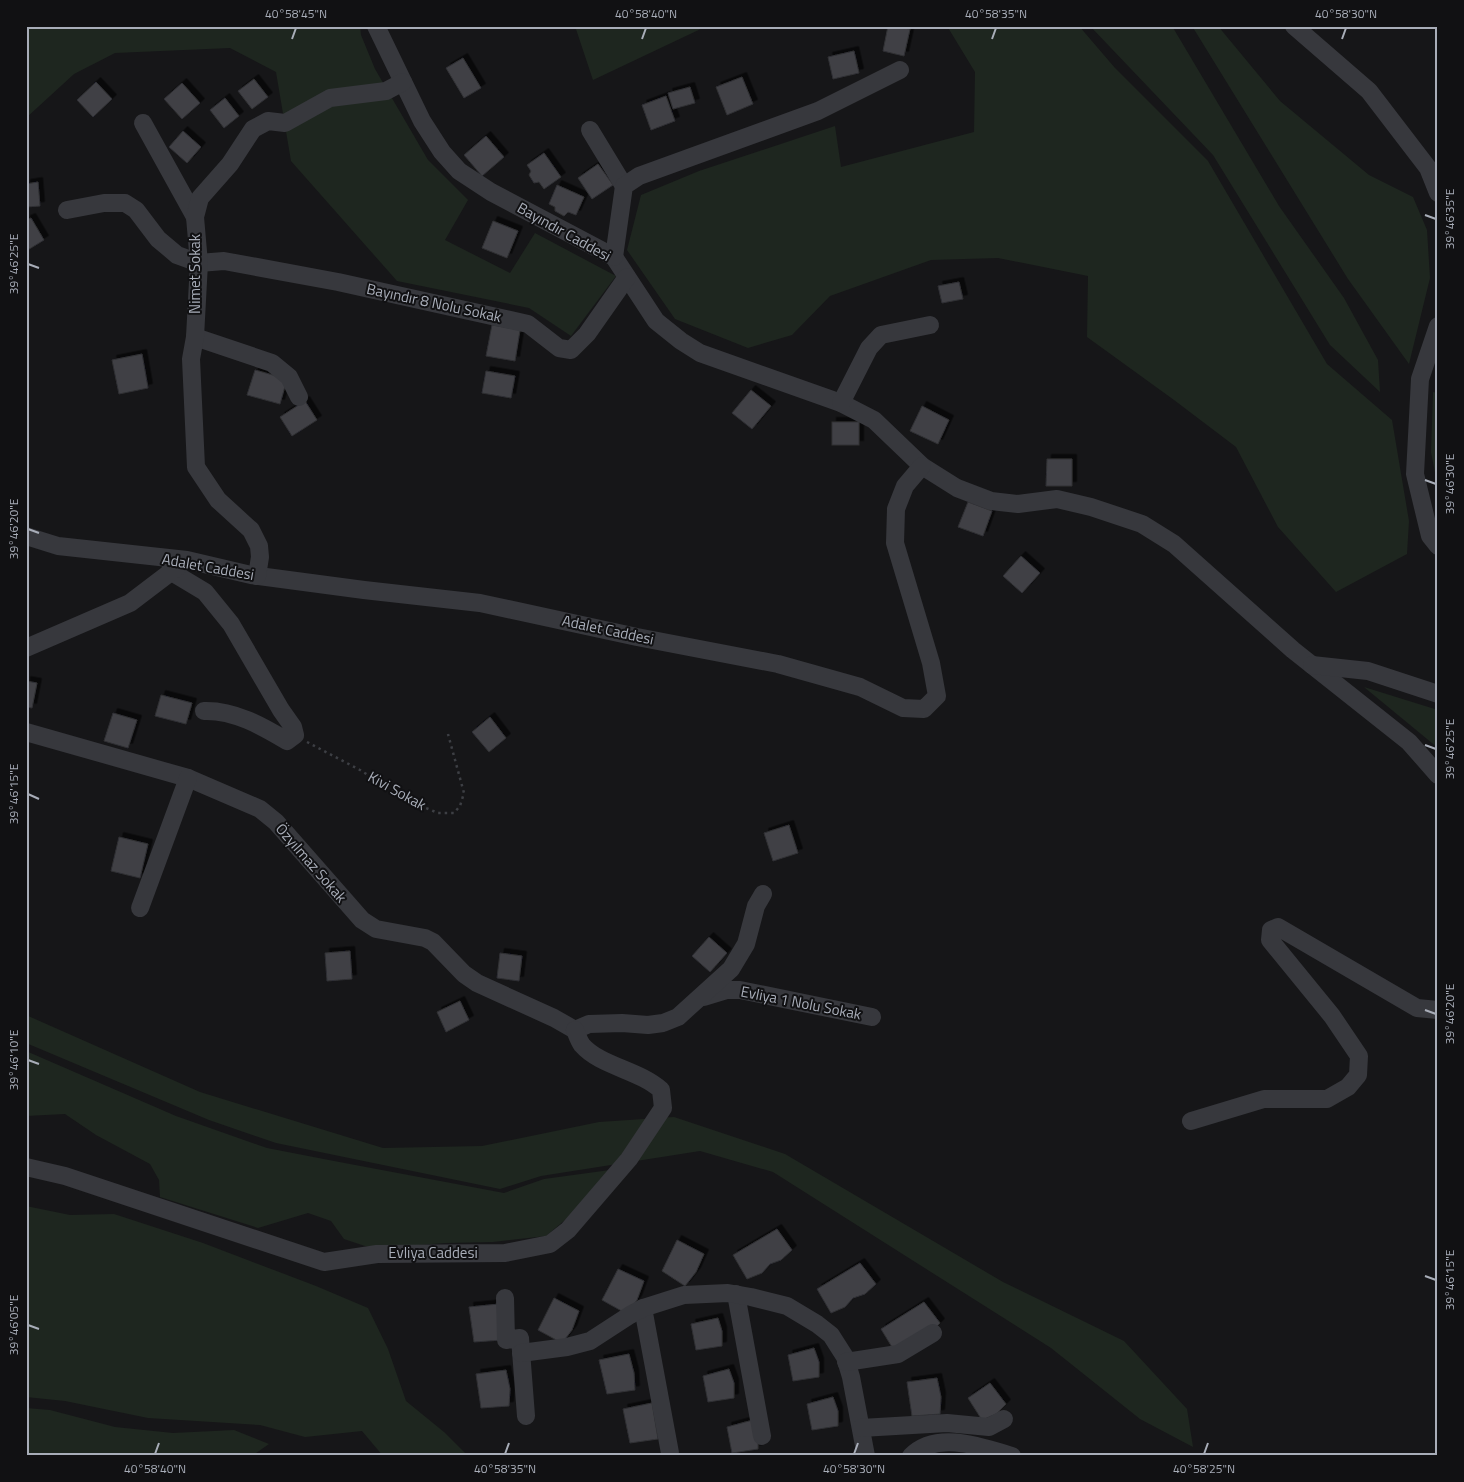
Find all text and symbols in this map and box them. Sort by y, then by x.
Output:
text: 40°58'45"N [265,4,327,23]
text: 40°58'40"N [615,4,677,23]
text: 40°58'35"N [965,4,1027,23]
text: 40°58'30"N [1315,4,1377,23]
text: 39°46'35"E [1440,188,1459,249]
street label: Bayındır Caddesi [513,196,615,267]
text: 39°46'25"E [4,233,23,294]
street label: Nimet Sokak [183,234,206,314]
street label: Bayındır 8 Nolu Sokak [365,277,504,328]
text: 39°46'30"E [1440,453,1459,514]
text: 39°46'20"E [4,498,23,559]
street label: Adalet Caddesi [160,547,256,586]
street label: Adalet Caddesi [560,609,656,650]
text: 39°46'25"E [1440,718,1459,779]
text: 39°46'15"E [4,763,23,824]
street label: Kivi Sokak [364,765,431,816]
street label: Özyılmaz Sokak [270,818,352,907]
street label: Evliya 1 Nolu Sokak [739,980,863,1025]
text: 39°46'20"E [1440,983,1459,1044]
text: 39°46'10"E [4,1029,23,1090]
street label: Evliya Caddesi [388,1241,478,1264]
text: 39°46'15"E [1440,1249,1459,1310]
text: 39°46'05"E [4,1294,23,1355]
text: 40°58'40"N [124,1459,186,1478]
text: 40°58'35"N [474,1459,536,1478]
text: 40°58'30"N [823,1459,885,1478]
text: 40°58'25"N [1173,1459,1235,1478]

